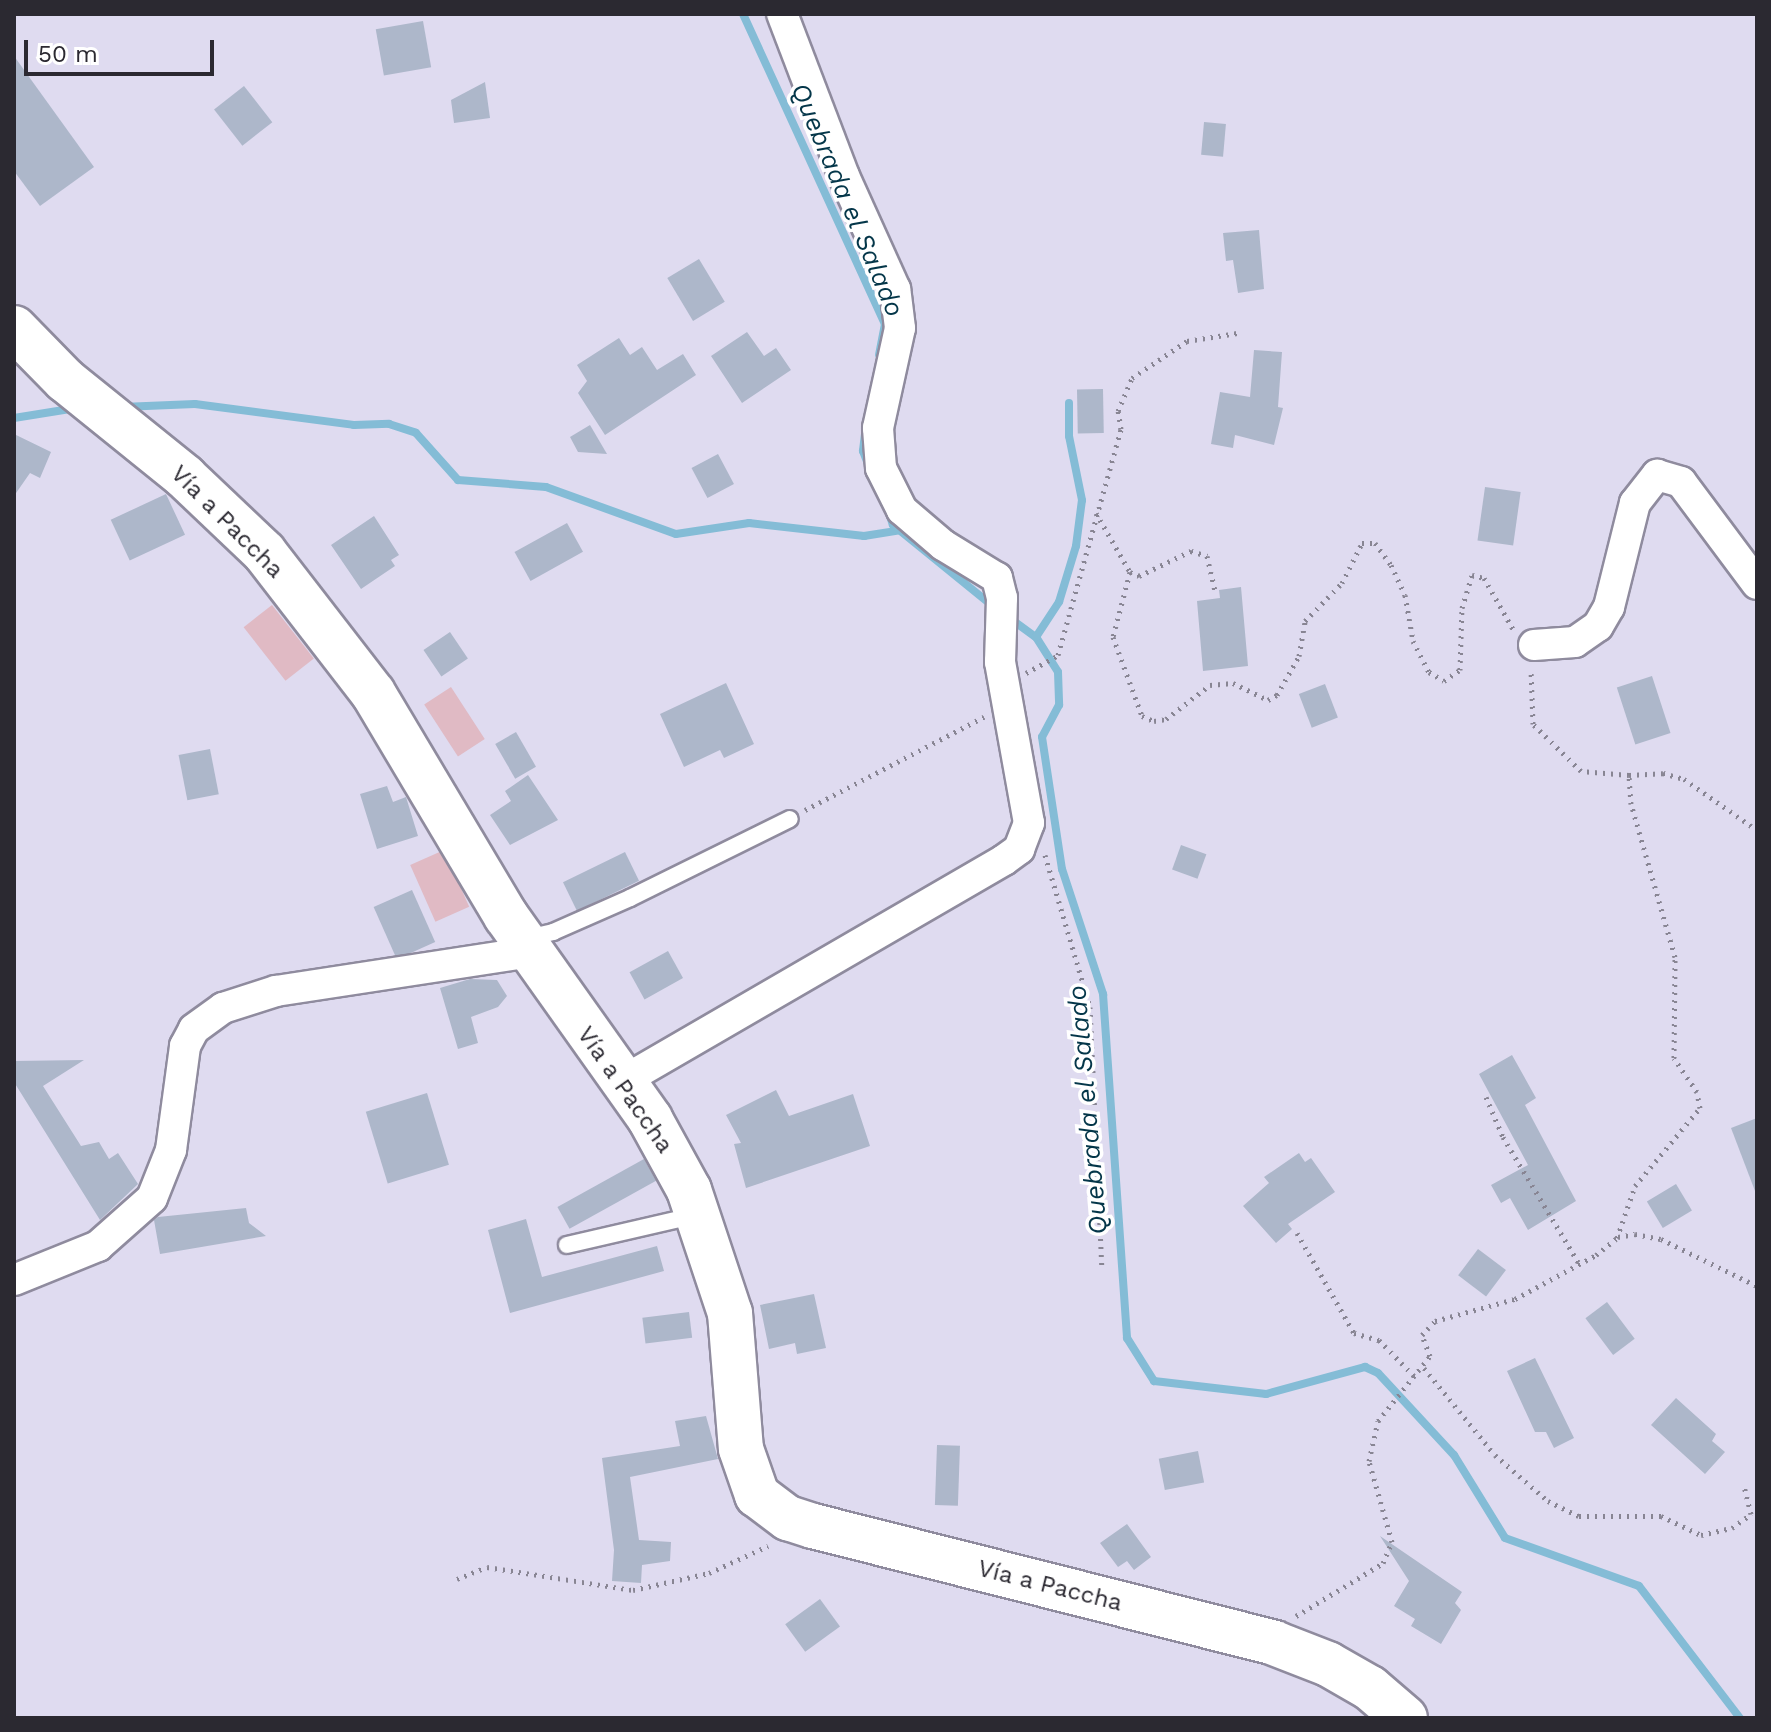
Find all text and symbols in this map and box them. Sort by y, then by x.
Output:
scale bar [28,24,218,74]
text: 50 m [38,40,98,68]
water label: Quebrada el Salado [784,78,910,322]
street label: Vía a Paccha [164,459,290,585]
water label: Quebrada el Salado [1062,983,1114,1237]
street label: Vía a Paccha [570,1021,680,1159]
street label: Vía a Paccha [974,1554,1126,1618]

